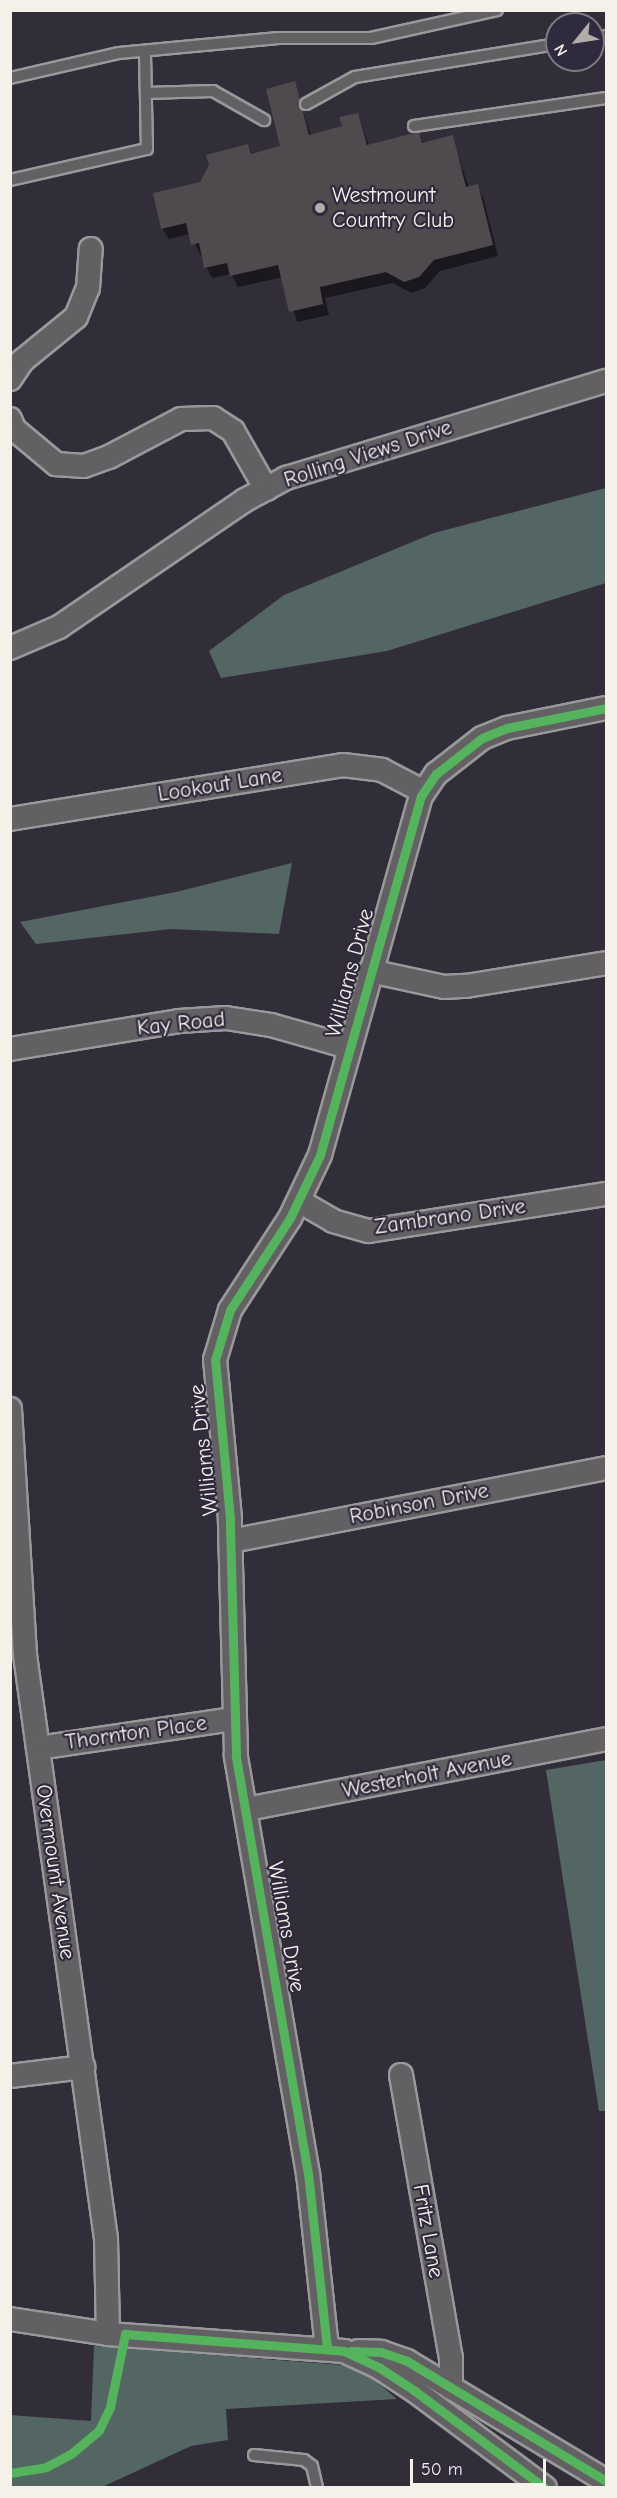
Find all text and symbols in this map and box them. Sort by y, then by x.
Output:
north arrow [545,12,605,72]
text: N [551,41,572,59]
place label: Westmount Country Club [332,182,454,234]
marker: Westmount Country Club [313,201,327,215]
street label: Rolling Views Drive [281,414,455,494]
street label: Lookout Lane [156,762,284,808]
street label: Williams Drive [320,906,380,1040]
street label: Kay Road [136,1006,226,1042]
street label: Zambrano Drive [373,1193,527,1241]
street label: Williams Drive [184,1383,224,1517]
street label: Robinson Drive [347,1478,491,1530]
street label: Thornton Place [63,1710,209,1756]
street label: Westerholt Avenue [340,1746,514,1804]
street label: Overmount Avenue [30,1783,80,1961]
street label: Williams Drive [262,1860,310,1994]
street label: Fritz Lane [407,2182,449,2280]
scale bar [413,2447,550,2485]
text: 50 m [421,2459,463,2480]

